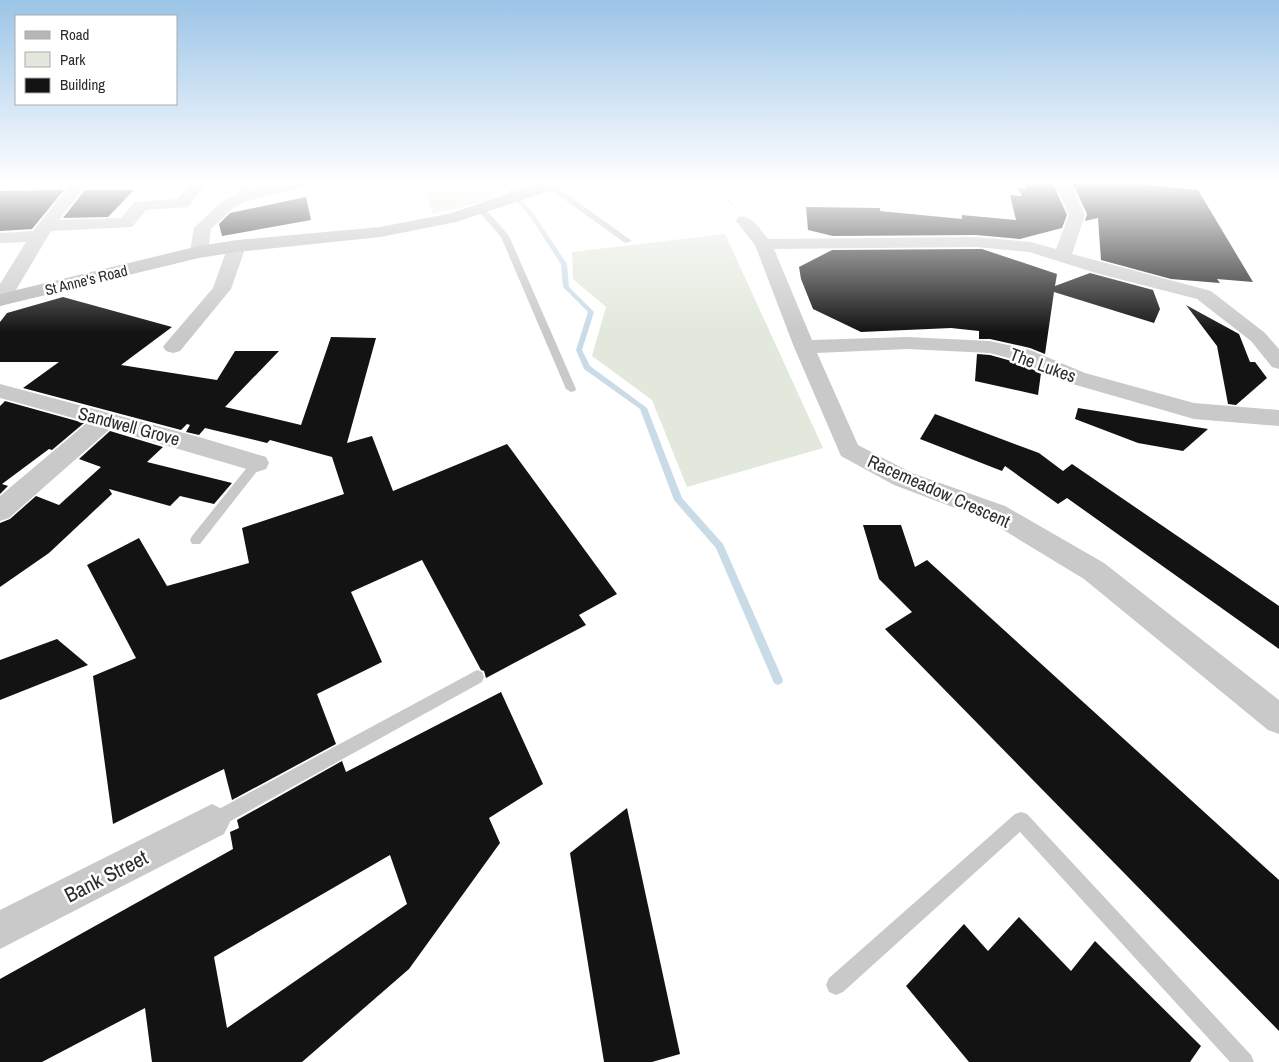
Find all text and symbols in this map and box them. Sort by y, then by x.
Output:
legend [15,15,178,105]
text: Road [60,24,89,45]
text: Park [60,49,86,70]
text: Building [60,74,105,95]
street label: St Anne's Road [43,260,129,300]
street label: The Lukes [1006,341,1080,389]
street label: Sandwell Grove [75,400,183,452]
street label: Racemeadow Crescent [864,448,1014,534]
street label: Bank Street [59,843,153,909]

